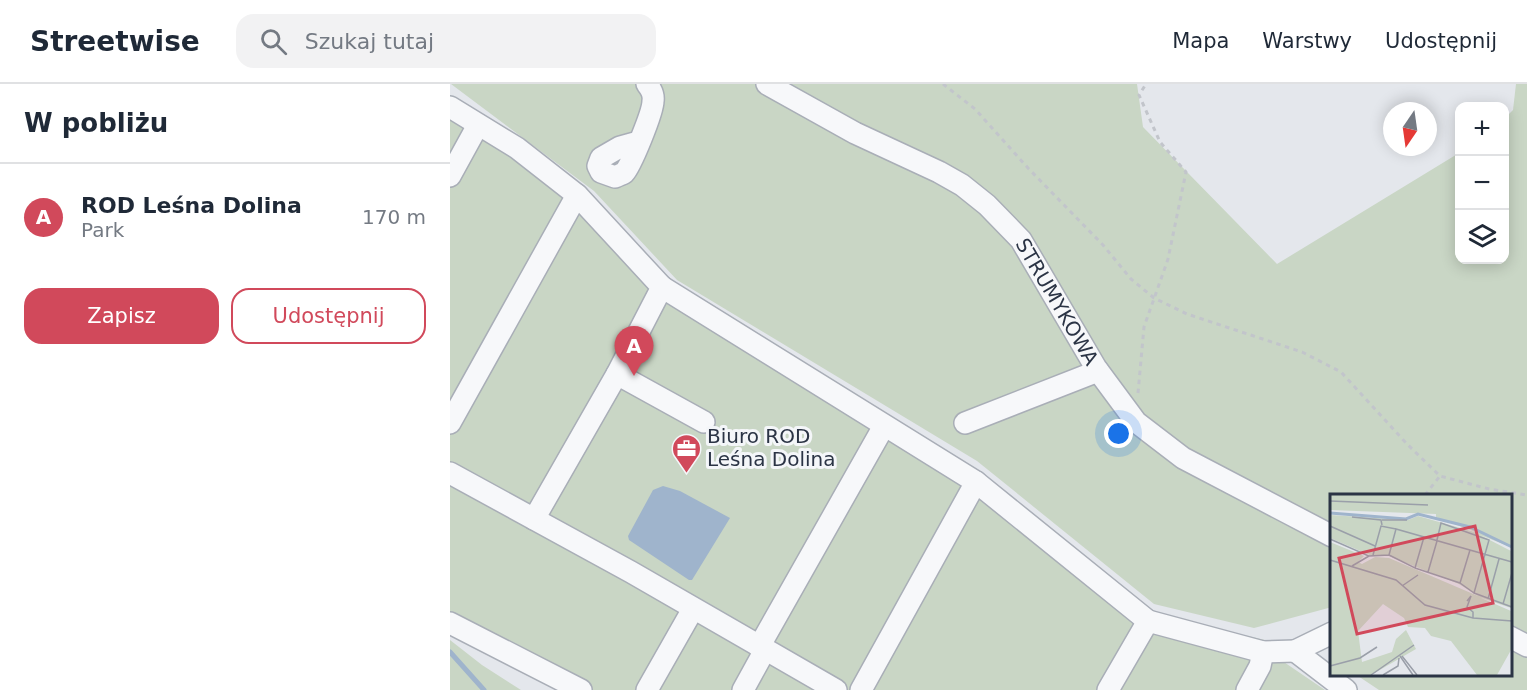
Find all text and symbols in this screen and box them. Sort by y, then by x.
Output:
search box [236,14,656,68]
text: Streetwise [30,25,200,58]
icon: search [257,25,290,58]
text: Szukaj tutaj [305,29,434,54]
text: Mapa [1172,29,1229,53]
text: Warstwy [1262,29,1352,53]
text: Udostępnij [1385,29,1497,53]
north arrow [1383,102,1437,156]
map controls [1455,102,1509,264]
button: + [1455,102,1509,156]
text: W pobliżu [24,108,168,138]
button: − [1455,156,1509,210]
text: ROD Leśna Dolina [81,193,302,218]
text: A [36,205,51,229]
text: 170 m [362,205,426,229]
button: layers [1455,210,1509,264]
text: Park [81,218,124,242]
street label: STRUMYKOWA [1011,234,1104,370]
button: Zapisz [24,288,219,344]
button: Udostępnij [231,288,426,344]
pin: A [614,326,654,376]
your location [1104,419,1133,448]
place label: Biuro ROD Leśna Dolina [707,424,836,471]
office icon: Biuro ROD Leśna Dolina [670,432,702,474]
inset map [1330,494,1512,675]

